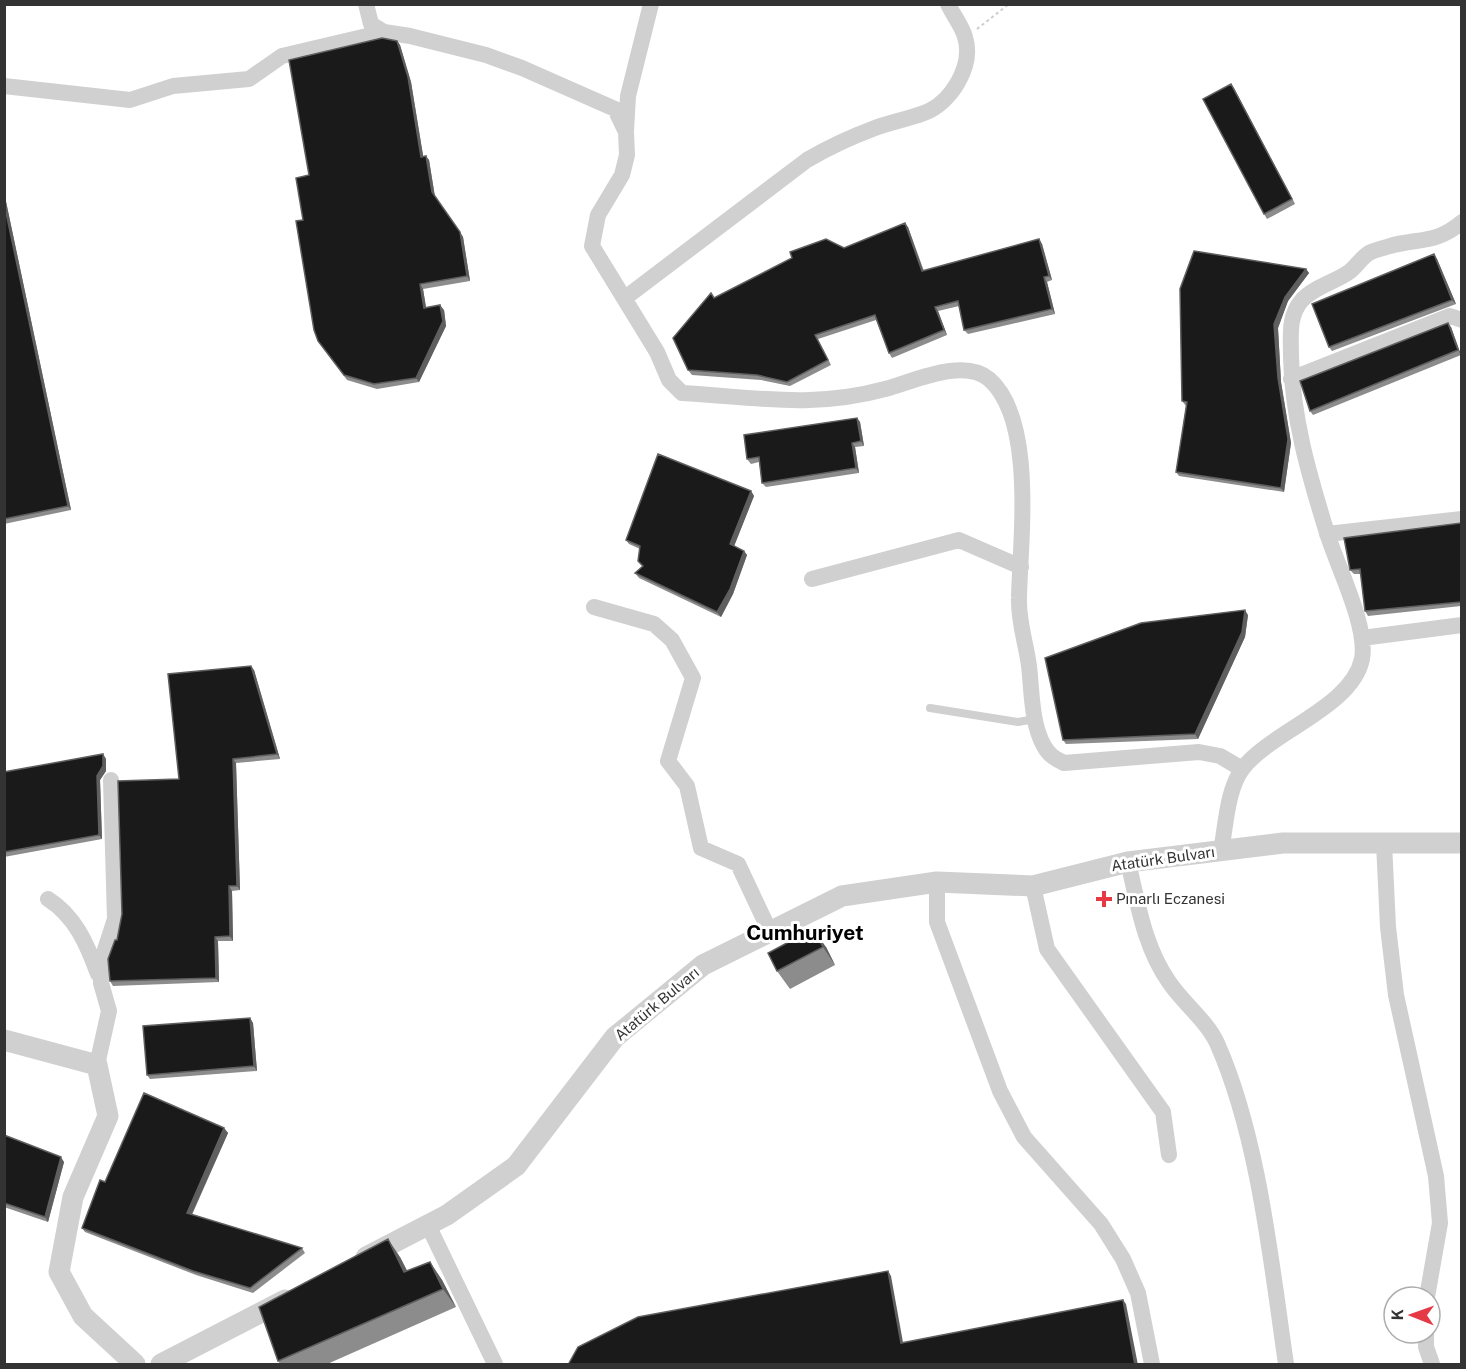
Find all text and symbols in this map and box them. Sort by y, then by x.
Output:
street label: Atatürk Bulvarı [1110,843,1216,874]
place label: Pınarlı Eczanesi [1116,890,1225,907]
marker: Pınarlı Eczanesi [1097,892,1111,906]
district label: Cumhuriyet [746,920,864,945]
street label: Atatürk Bulvarı [611,964,702,1044]
north arrow [1382,1285,1442,1345]
text: K [1388,1308,1407,1321]

